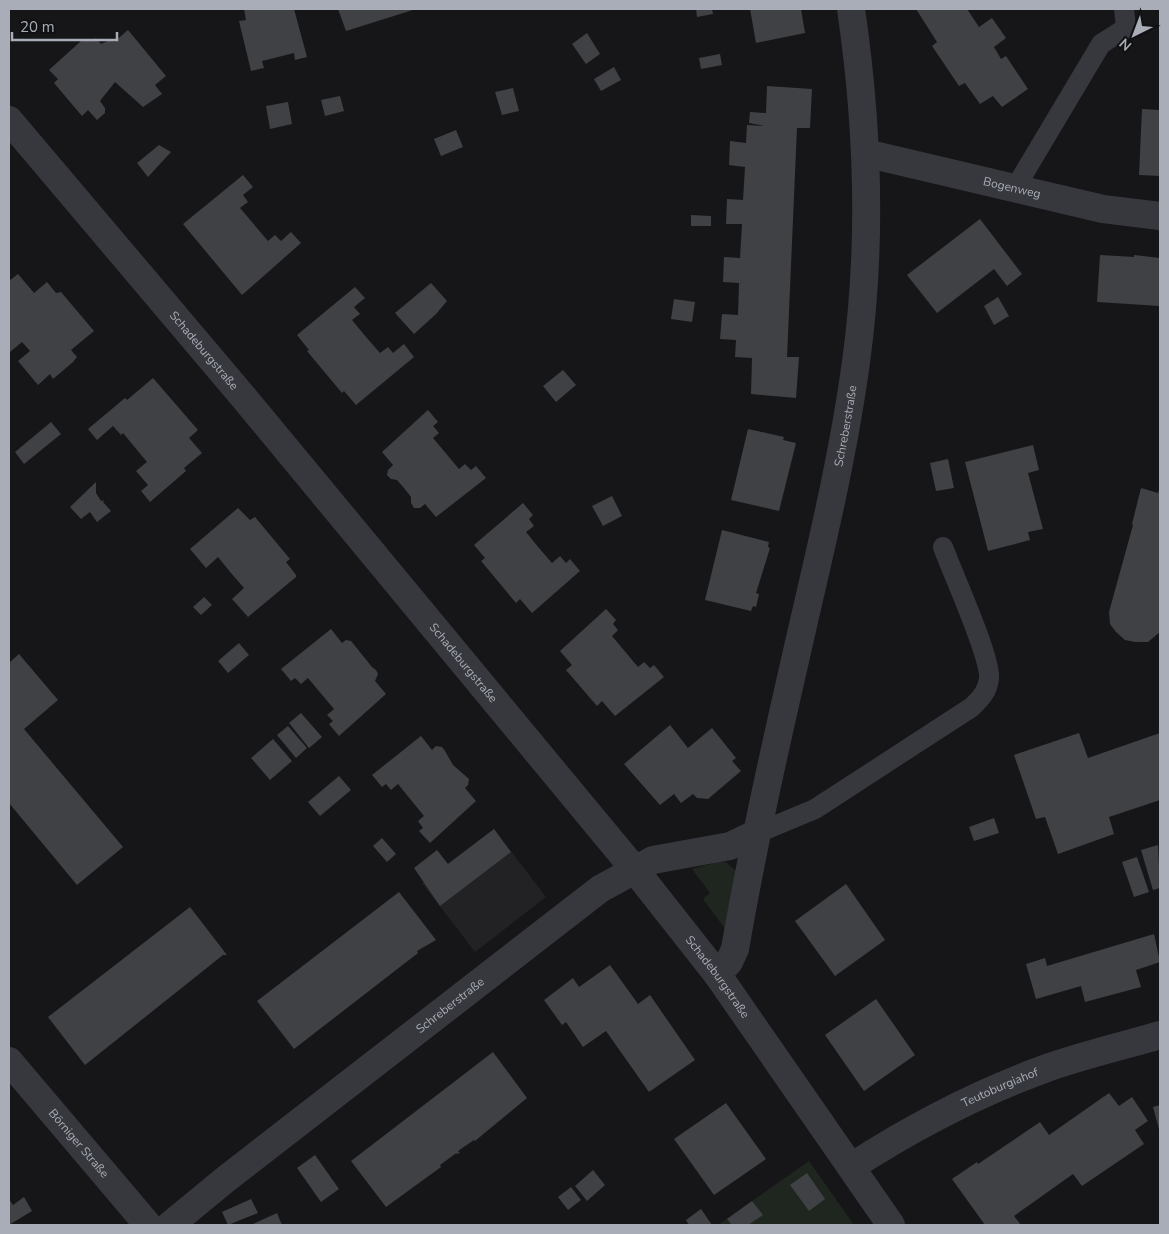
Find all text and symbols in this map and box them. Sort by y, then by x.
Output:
scale bar [12,10,118,42]
north arrow [1109,10,1159,60]
text: 20 m [20,17,55,37]
text: N [1115,34,1136,55]
street label: Bogenweg [982,173,1042,202]
street label: Schadeburgstraße [166,308,242,393]
street label: Schreberstraße [830,384,861,468]
street label: Schadeburgstraße [426,620,501,706]
street label: Schadeburgstraße [682,932,753,1021]
street label: Schreberstraße [413,974,488,1037]
street label: Teutoburgiahof [959,1064,1041,1111]
street label: Börniger Straße [45,1106,113,1181]

